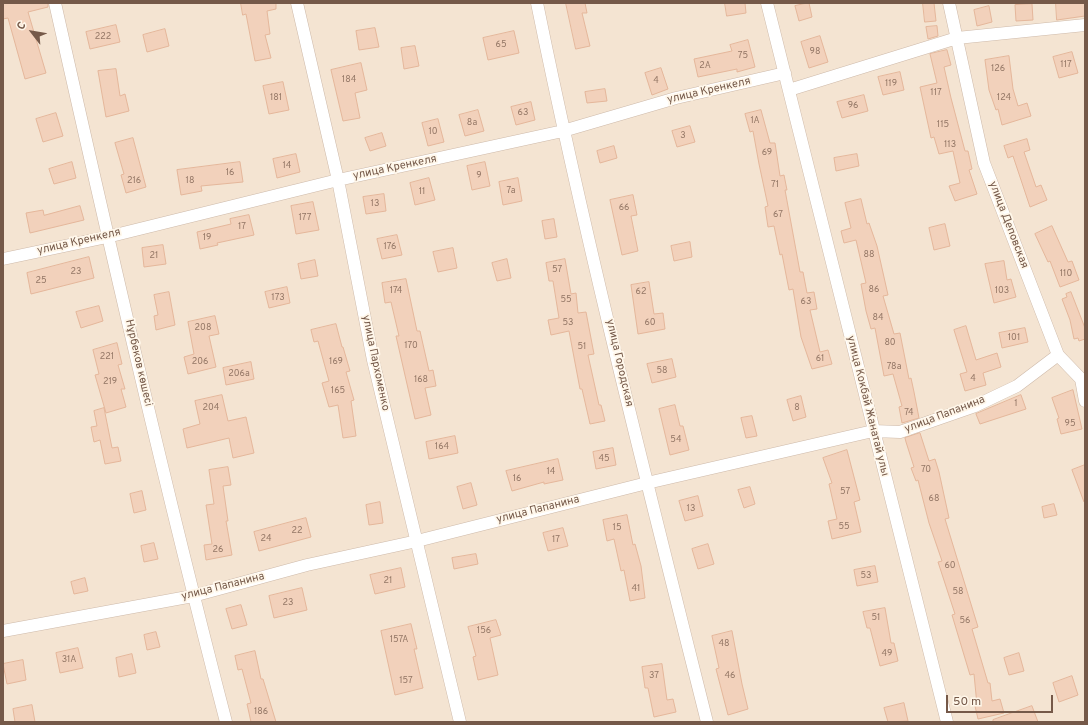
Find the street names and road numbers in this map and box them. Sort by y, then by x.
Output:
street label: улица Кренкеля [666,75,752,107]
street label: улица Кренкеля [352,153,438,183]
street label: улица Деповская [985,180,1031,270]
street label: улица Кренкеля [36,226,122,258]
street label: улица Пархоменко [358,314,392,412]
street label: Нұрбеков көшесі [122,318,154,408]
street label: улица Городская [603,318,635,408]
street label: улица Кокбай Жанатай улы [843,334,891,478]
street label: улица Папанина [903,394,987,436]
street label: улица Папанина [495,493,581,527]
street label: улица Папанина [180,570,266,604]

